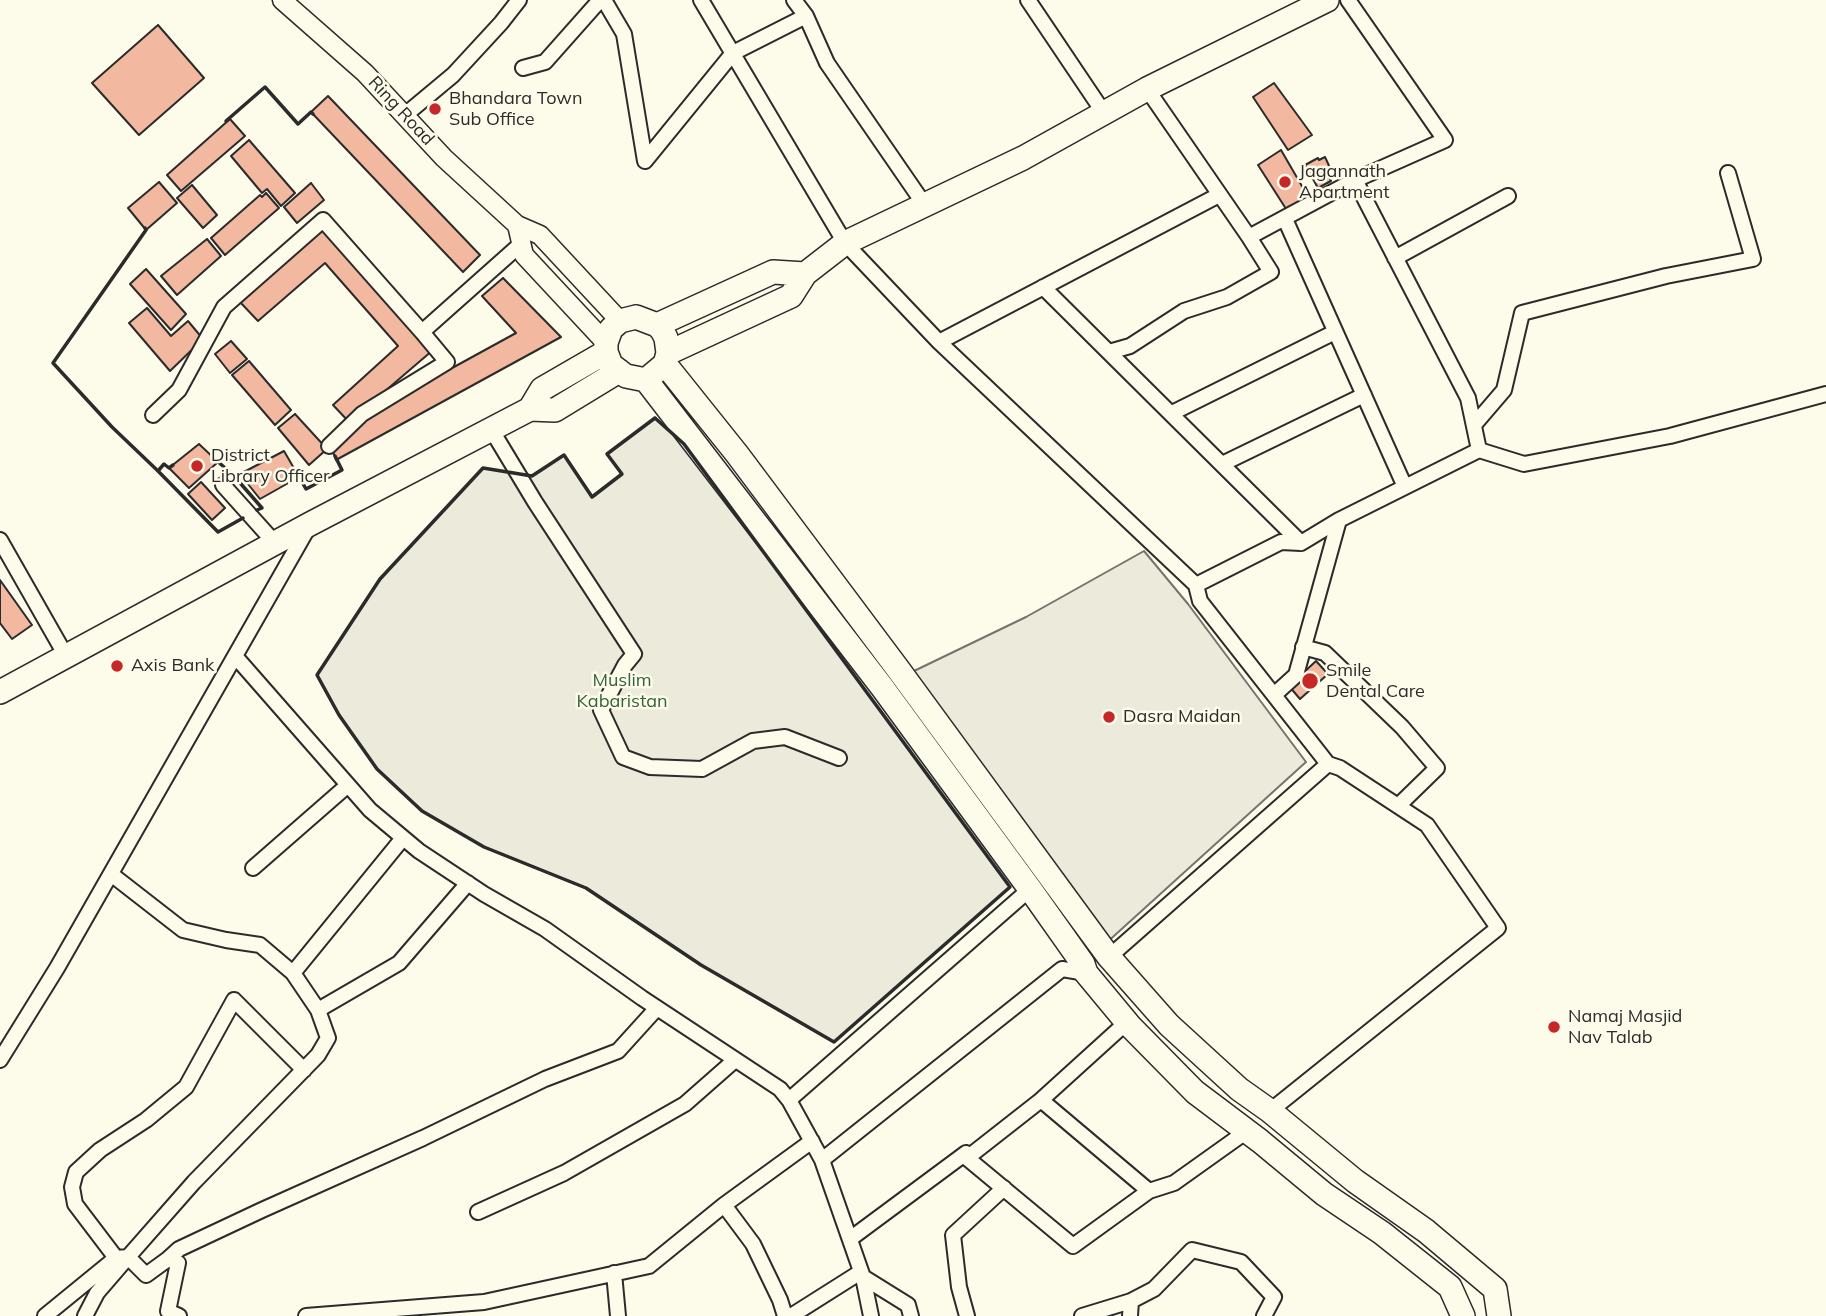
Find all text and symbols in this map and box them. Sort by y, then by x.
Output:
street label: Ring Road [363,72,439,150]
place label: Bhandara Town Sub Office [449,88,583,130]
marker: Bhandara Town Sub Office [427,101,443,117]
place label: Jagannath Apartment [1299,161,1390,204]
marker: Jagannath Apartment [1277,174,1293,190]
place label: District Library Officer [211,445,330,488]
marker: District Library Officer [189,458,205,474]
place label: Axis Bank [131,655,214,677]
marker: Axis Bank [109,658,125,674]
place label: Smile Dental Care [1326,660,1425,702]
park label: Muslim Kabaristan [576,670,668,712]
marker: Smile Dental Care [1300,671,1320,691]
place label: Dasra Maidan [1123,706,1241,728]
marker: Dasra Maidan [1101,709,1117,725]
place label: Namaj Masjid Nav Talab [1568,1006,1682,1048]
marker: Namaj Masjid Nav Talab [1546,1019,1562,1035]

